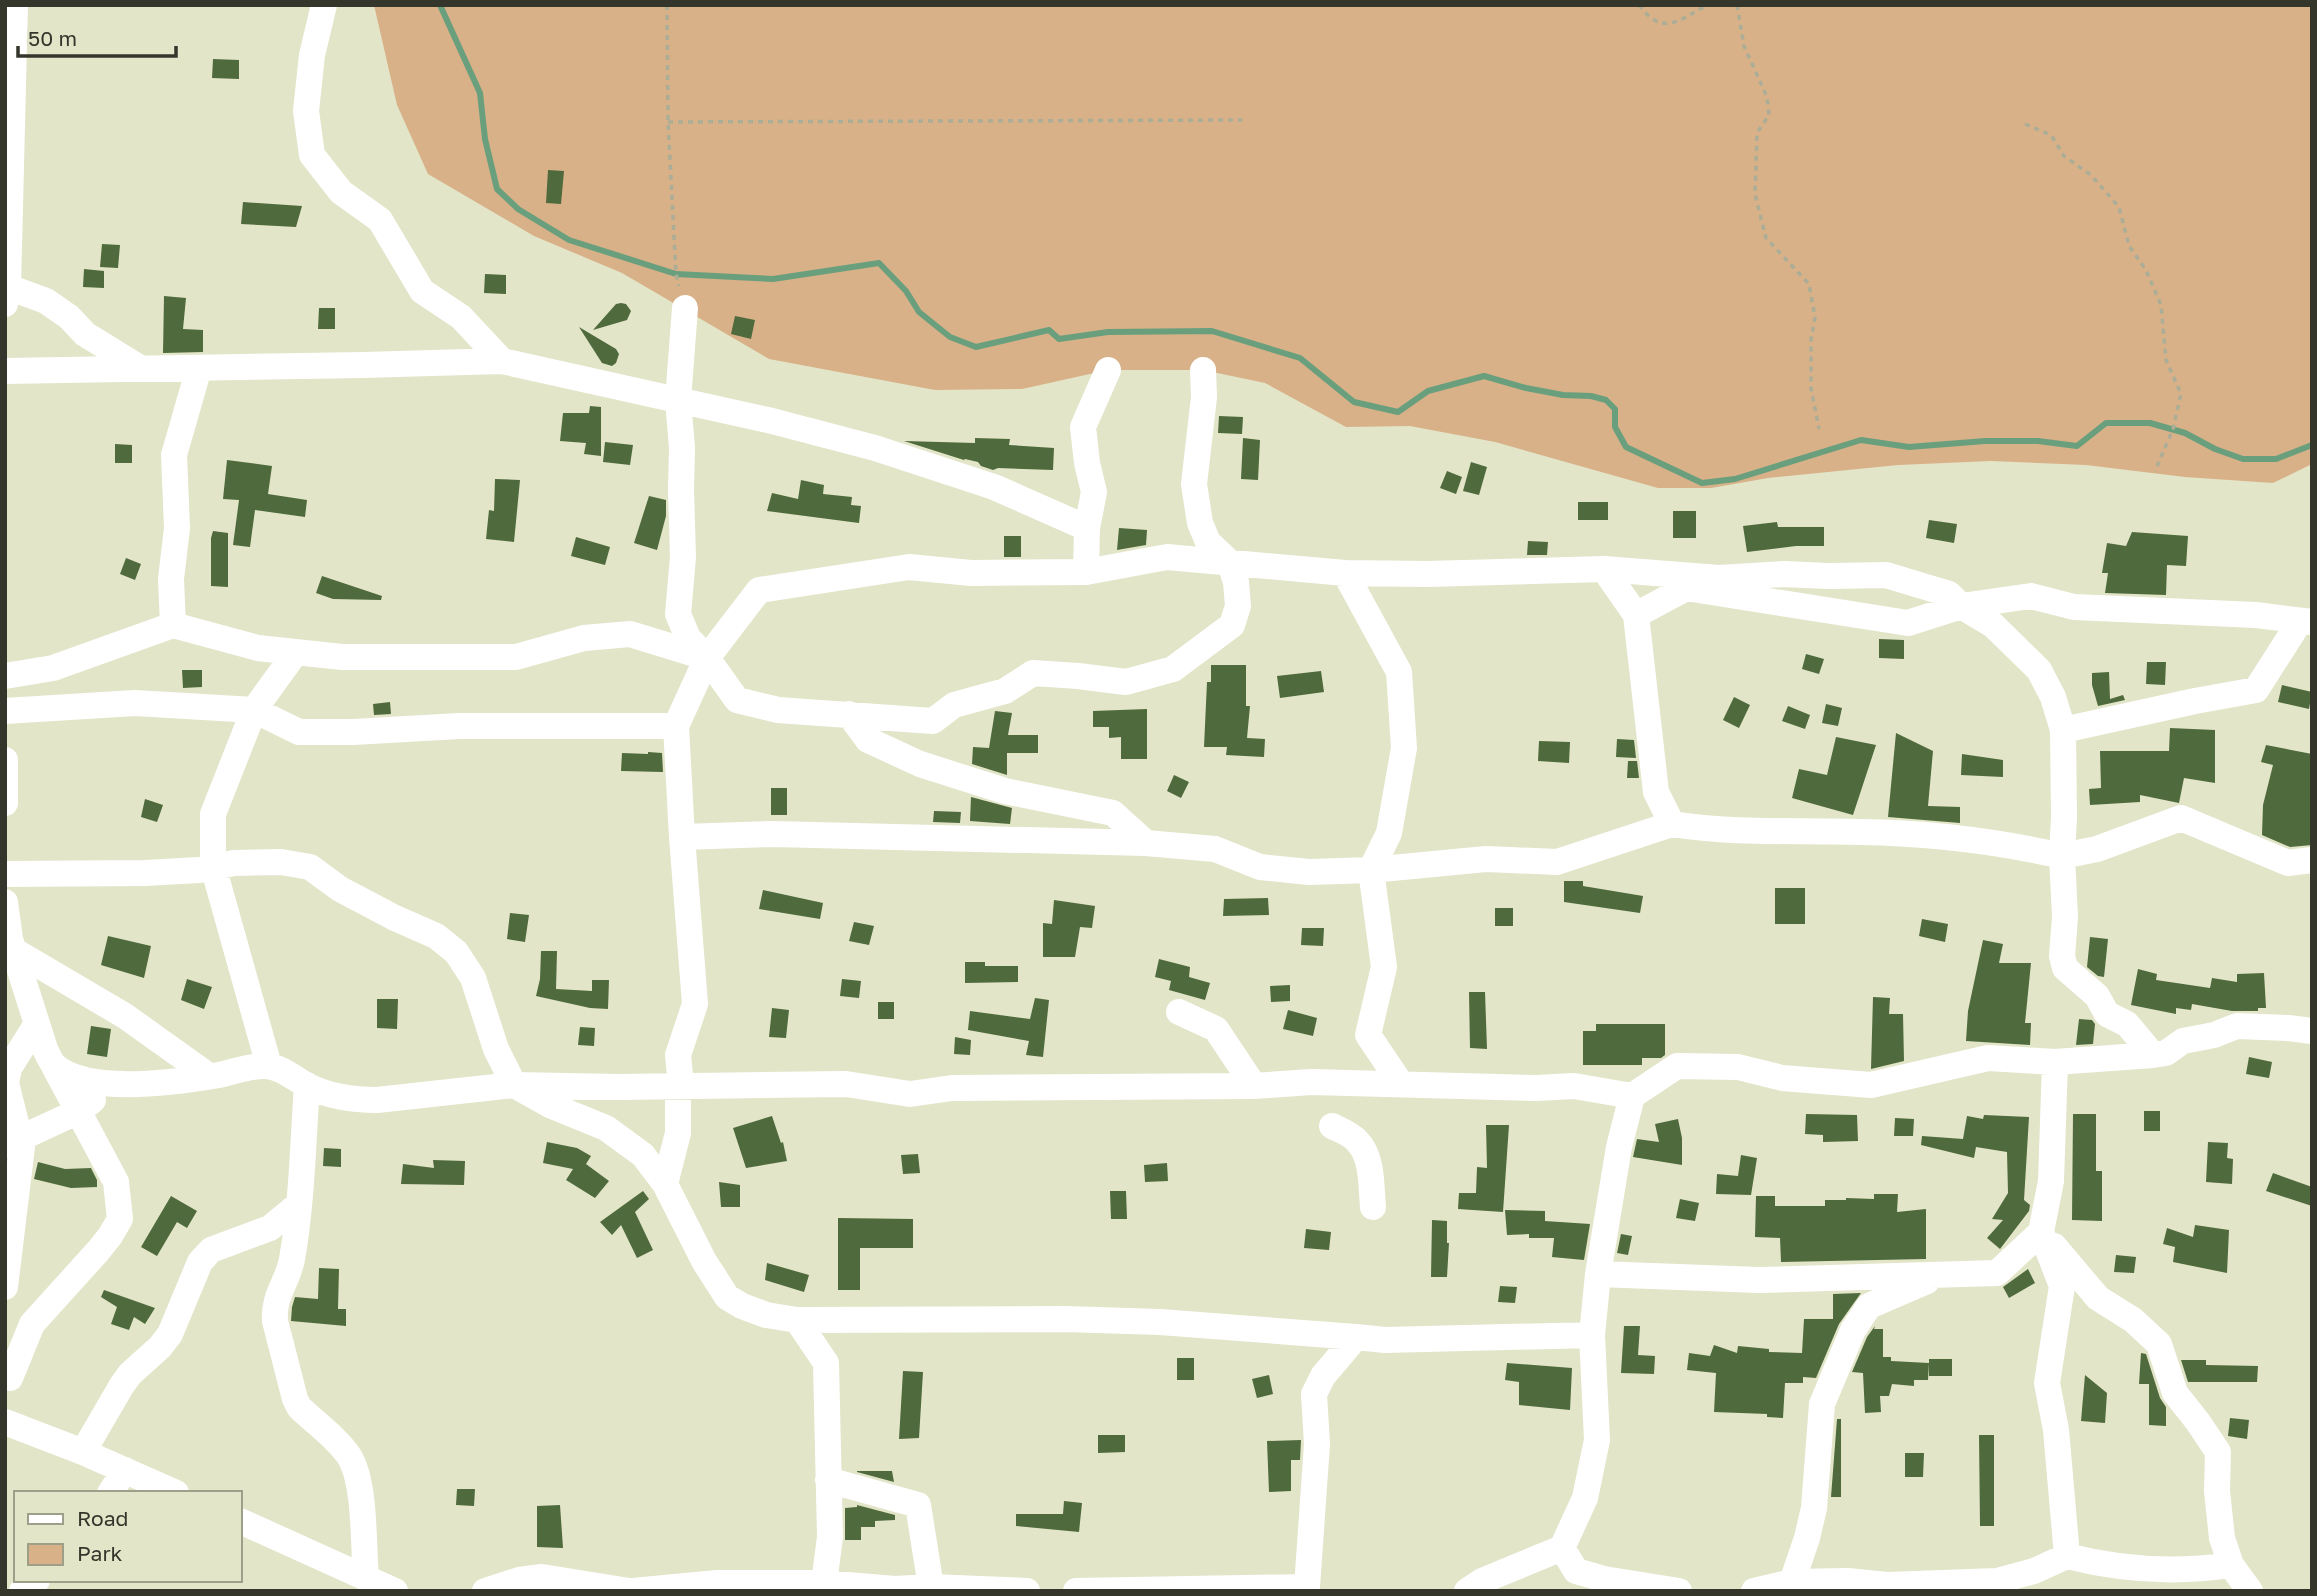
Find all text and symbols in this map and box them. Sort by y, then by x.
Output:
scale bar [18,14,175,58]
text: 50 m [28,25,77,51]
legend [14,1491,242,1582]
text: Road [77,1505,128,1531]
text: Park [77,1540,123,1566]

